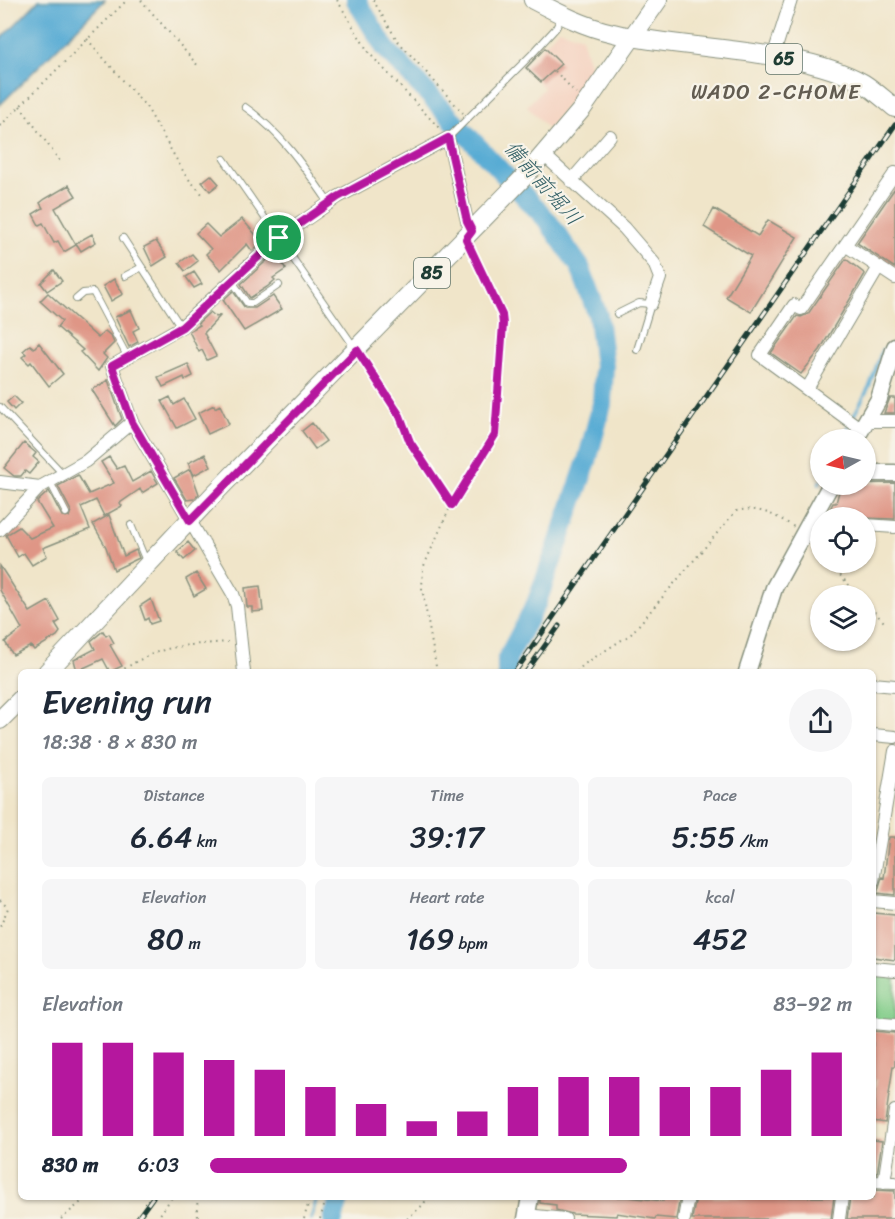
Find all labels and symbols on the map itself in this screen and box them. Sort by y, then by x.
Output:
road number: 65 [766,44,802,74]
district label: WADO 2-CHOME [691,73,861,111]
water label: 備前前堀川 [494,131,592,235]
pin [253,212,304,263]
road number: 85 [414,258,450,288]
north arrow [810,429,876,495]

